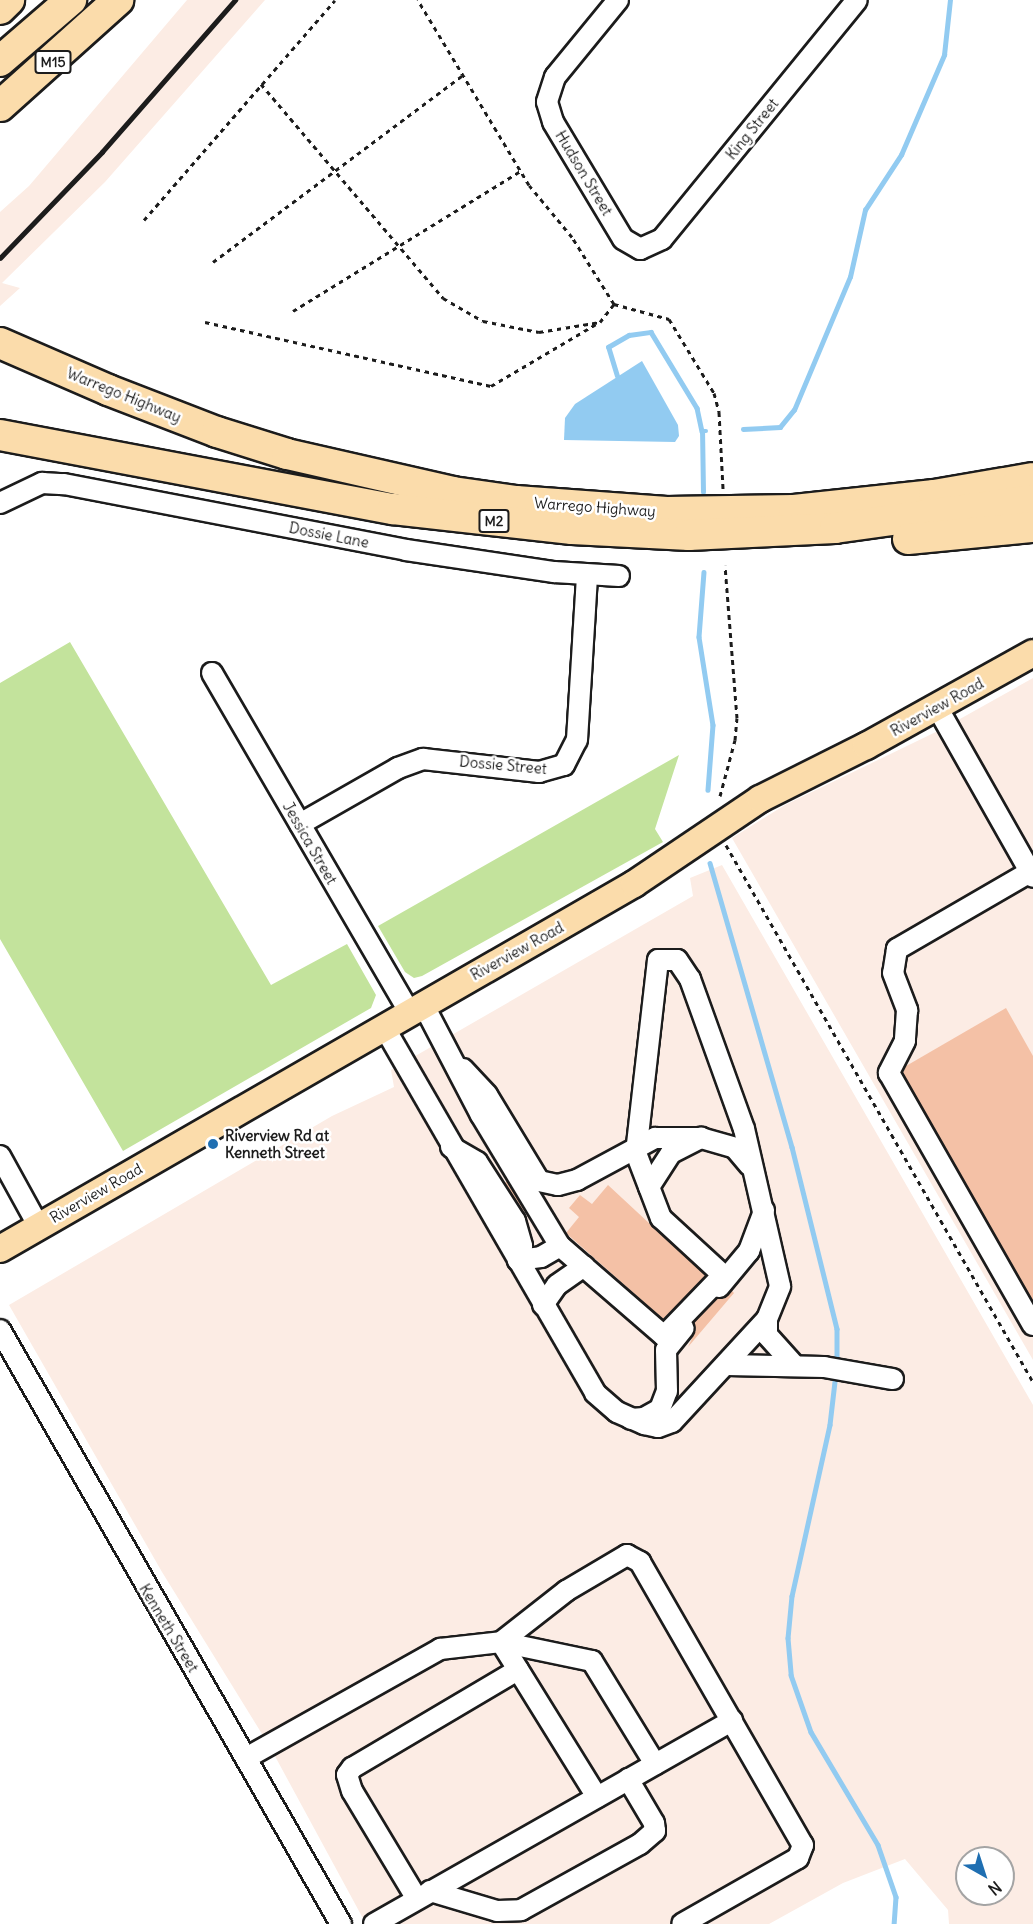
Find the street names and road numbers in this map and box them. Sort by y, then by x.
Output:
road number: M15 [34,51,72,73]
street label: King Street [722,95,782,163]
street label: Hudson Street [552,127,616,219]
street label: Warrego Highway [64,364,184,426]
street label: Warrego Highway [534,494,656,520]
road number: M2 [478,510,510,532]
street label: Dossie Lane [287,518,371,552]
street label: Riverview Road [887,674,987,740]
street label: Dossie Street [459,752,547,778]
street label: Jessica Street [279,798,341,888]
street label: Riverview Road [467,918,567,984]
street label: Riverview Road [47,1159,145,1227]
street label: Kenneth Street [136,1581,202,1675]

